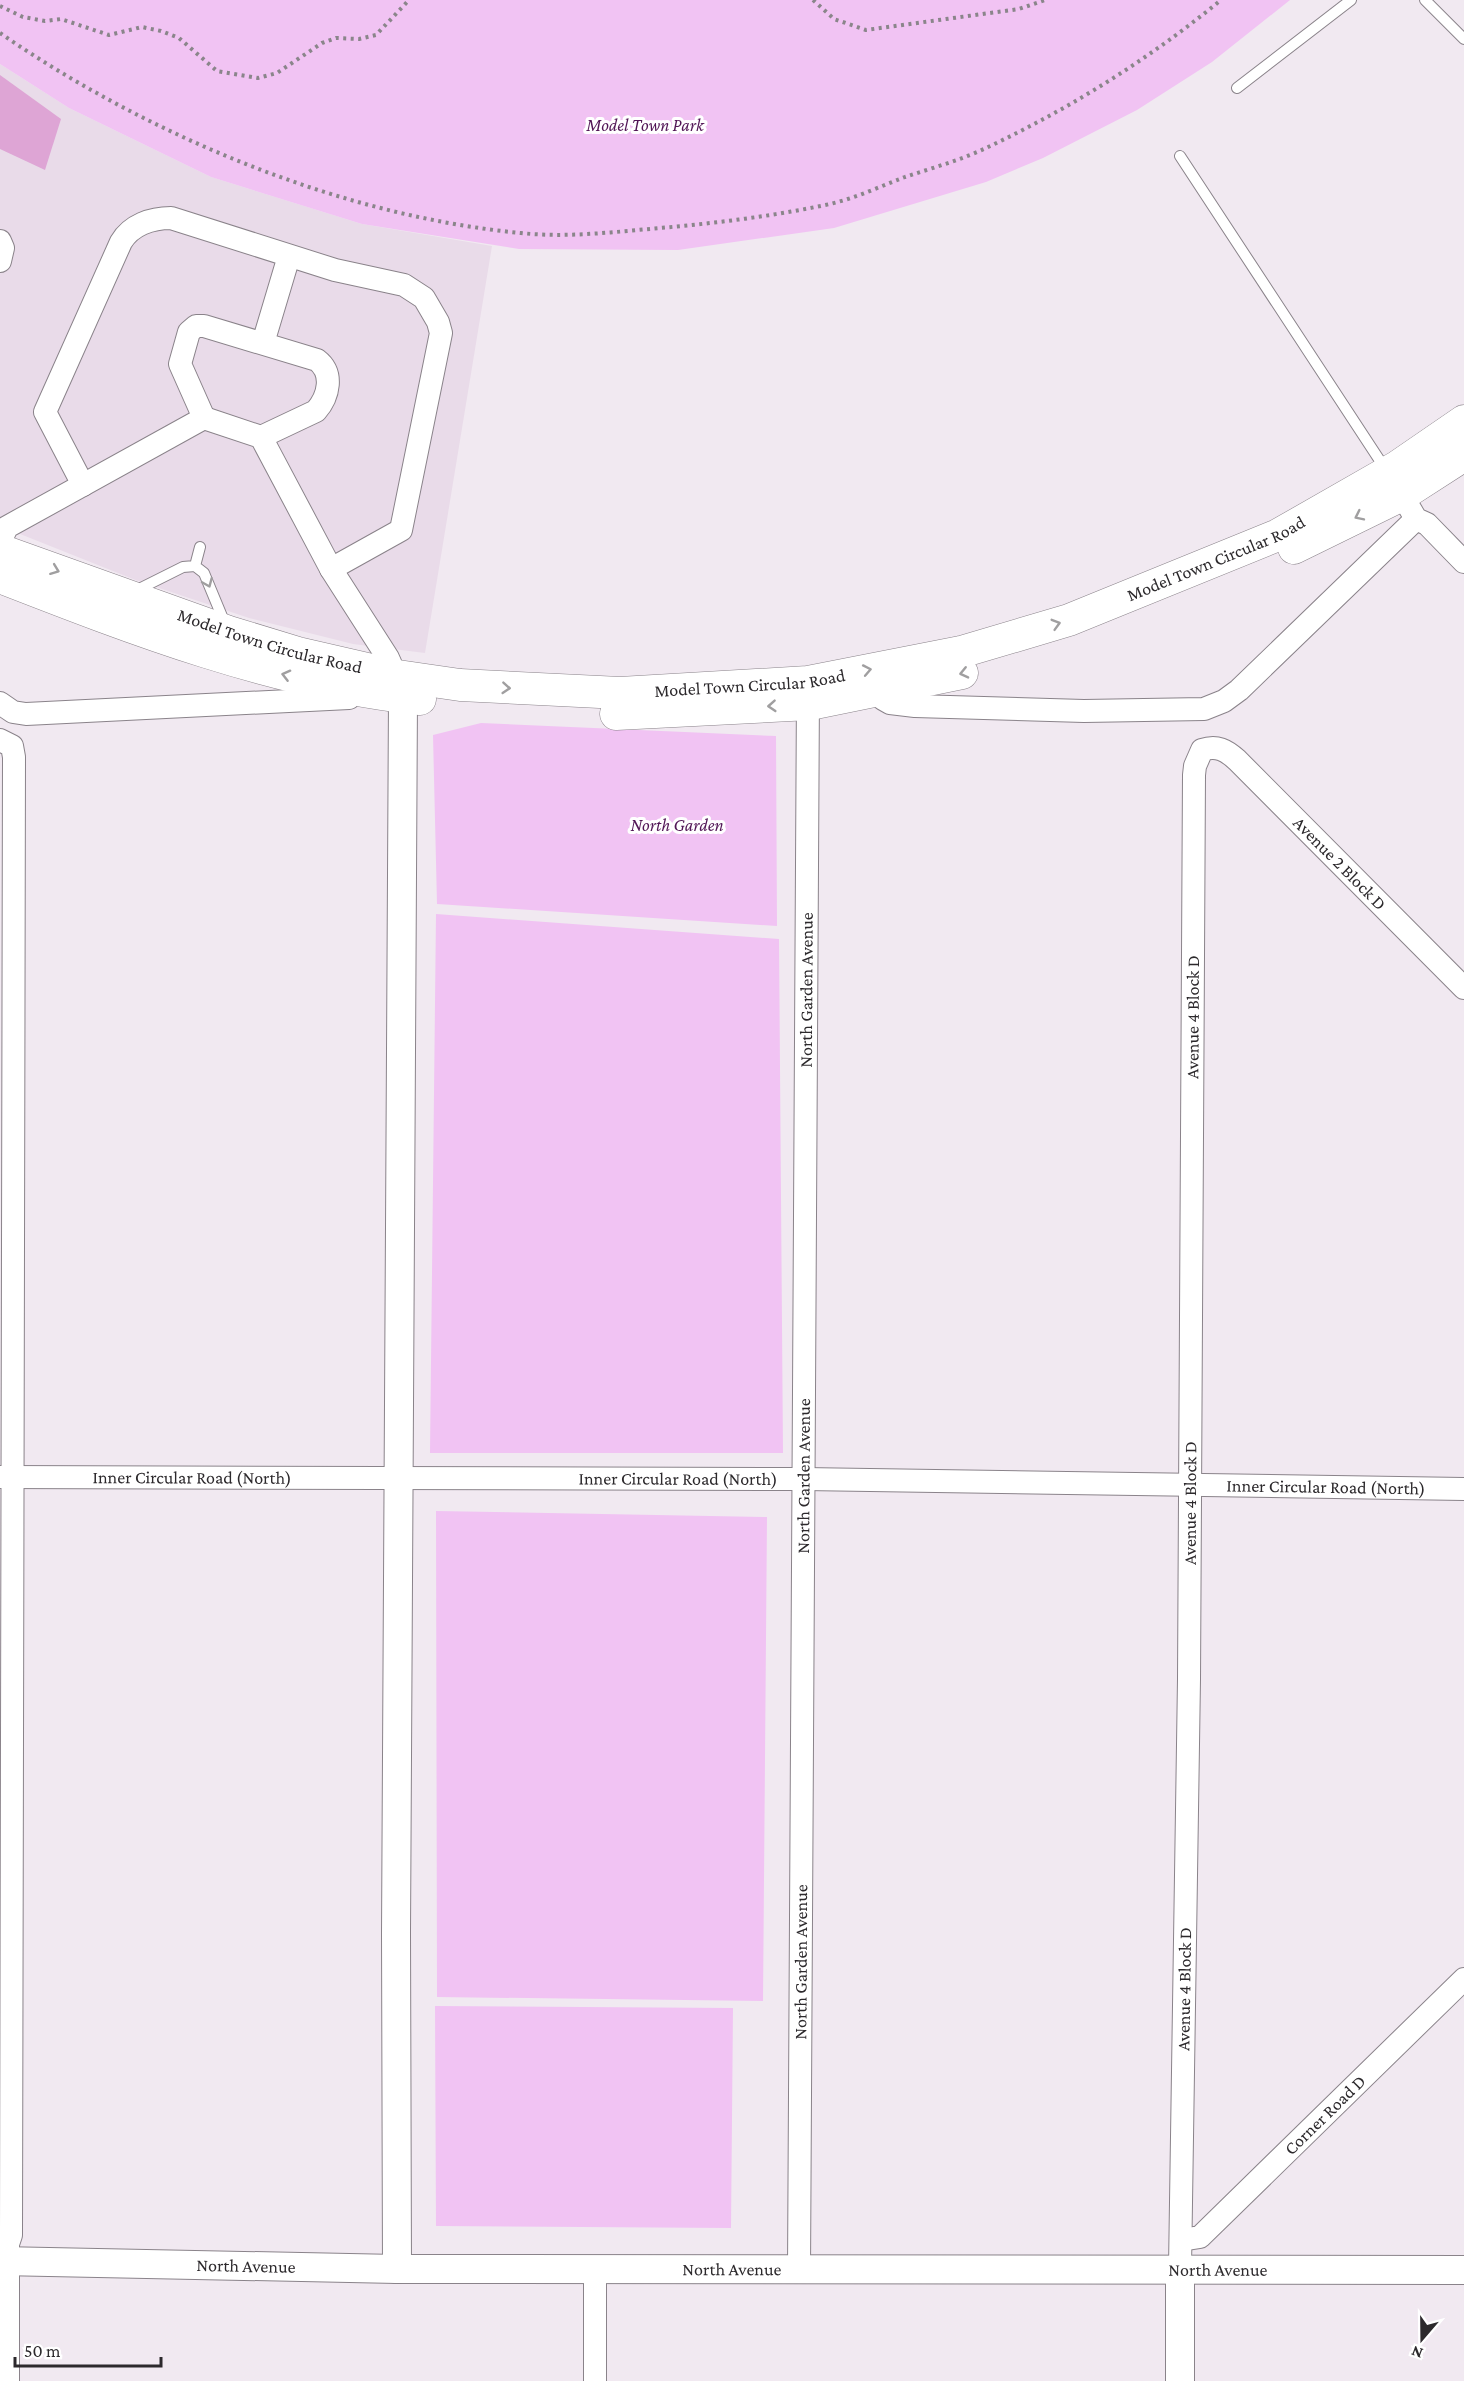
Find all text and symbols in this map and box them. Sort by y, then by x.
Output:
park label: Model Town Park [585,115,705,135]
one-way arrow [1355,509,1366,520]
street label: Model Town Circular Road [1124,511,1309,605]
one-way arrow [49,563,60,575]
one-way arrow [201,577,213,588]
street label: Model Town Circular Road [175,604,364,678]
one-way arrow [1050,619,1061,631]
one-way arrow [862,664,872,677]
street label: Model Town Circular Road [654,665,847,701]
one-way arrow [959,665,969,678]
one-way arrow [282,670,292,683]
one-way arrow [501,681,510,694]
one-way arrow [768,700,777,713]
street label: Avenue 2 Block D [1289,813,1390,914]
park label: North Garden [630,815,724,835]
street label: North Garden Avenue [796,912,817,1068]
street label: Avenue 4 Block D [1182,955,1203,1079]
street label: North Garden Avenue [793,1398,814,1554]
street label: Avenue 4 Block D [1180,1441,1200,1565]
street label: Inner Circular Road (North) [92,1467,292,1489]
street label: Inner Circular Road (North) [578,1468,778,1490]
street label: Inner Circular Road (North) [1226,1475,1426,1499]
street label: North Garden Avenue [790,1884,811,2040]
street label: Avenue 4 Block D [1173,1927,1195,2051]
street label: Corner Road D [1280,2071,1370,2159]
street label: North Avenue [196,2255,296,2277]
street label: North Avenue [682,2259,782,2279]
street label: North Avenue [1168,2260,1268,2280]
north arrow [1392,2309,1452,2369]
scale bar [15,2330,160,2368]
text: 50 m [24,2341,61,2361]
text: N [1409,2343,1425,2362]

